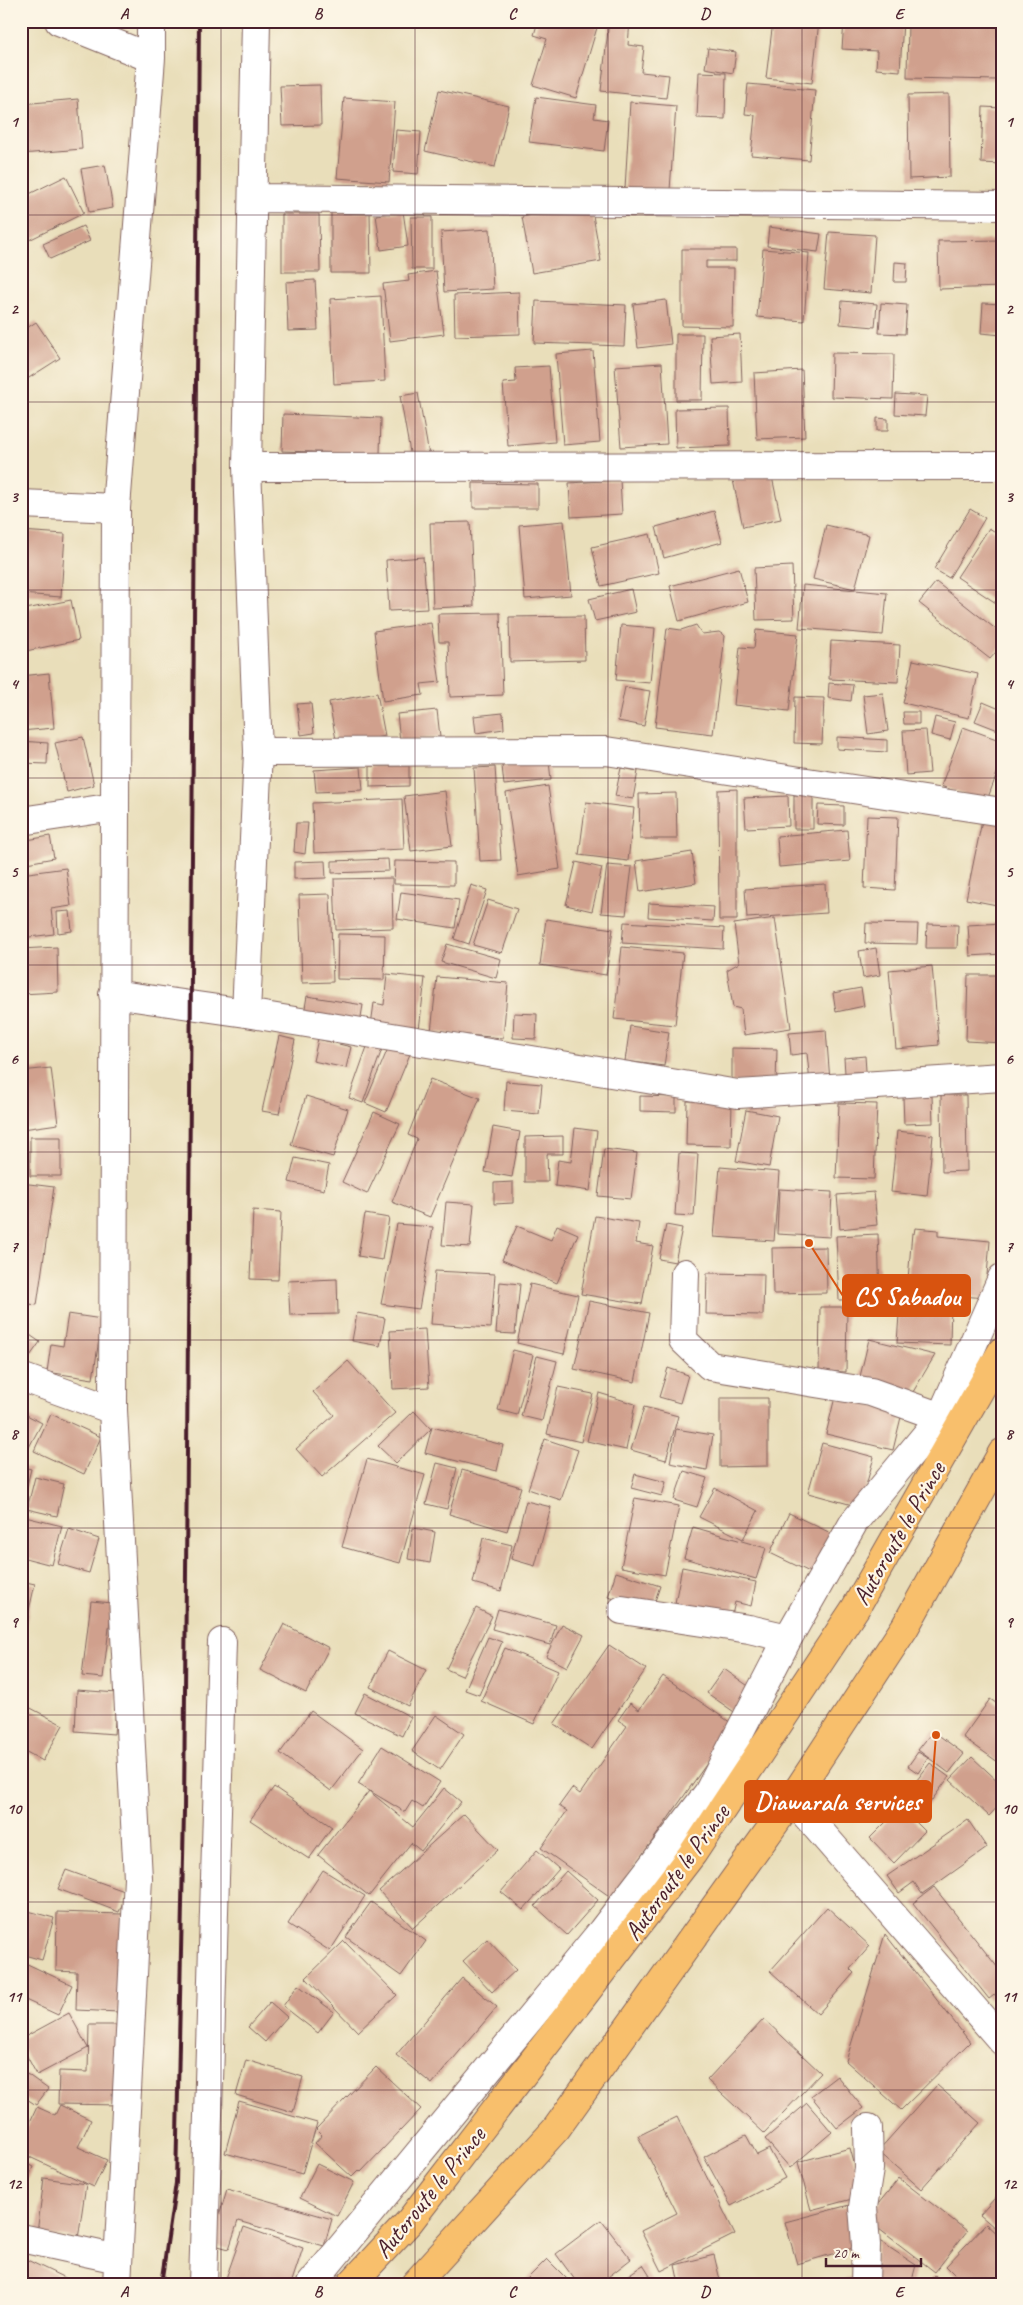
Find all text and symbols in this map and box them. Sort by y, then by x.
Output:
text: A [120,4,130,24]
text: B [314,4,324,24]
text: C [508,4,518,24]
text: D [700,4,711,24]
text: E [895,4,906,24]
text: 1 [10,112,19,132]
text: 1 [1005,112,1014,132]
text: 2 [10,299,19,319]
text: 2 [1005,299,1014,319]
text: 3 [10,487,19,507]
text: 3 [1005,487,1014,507]
text: 4 [10,674,19,694]
text: 4 [1005,674,1014,694]
text: 5 [11,862,20,882]
text: 5 [1006,862,1015,882]
text: 6 [10,1049,19,1069]
text: 6 [1005,1049,1014,1069]
text: 7 [10,1237,19,1257]
text: 7 [1005,1237,1014,1257]
callout: CS Sabadou [843,1275,970,1316]
text: CS Sabadou [854,1280,963,1313]
text: 8 [10,1424,19,1444]
text: 8 [1005,1424,1014,1444]
street label: Autoroute le Prince [845,1455,954,1611]
text: 9 [10,1612,19,1632]
text: 9 [1005,1612,1014,1632]
callout: Diawarala services [745,1781,931,1822]
text: Diawarala services [755,1785,924,1818]
street label: Autoroute le Prince [617,1797,738,1947]
text: 10 [7,1799,23,1819]
text: 10 [1002,1799,1018,1819]
text: 11 [7,1987,23,2007]
text: 11 [1002,1987,1018,2007]
street label: Autoroute le Prince [367,2119,494,2265]
text: 12 [7,2174,23,2194]
text: 12 [1002,2174,1018,2194]
scale bar [826,2235,920,2267]
text: 20 m [833,2244,860,2263]
text: A [120,2282,130,2302]
text: B [314,2282,324,2302]
text: C [508,2282,518,2302]
text: D [700,2282,711,2302]
text: E [895,2282,906,2302]

